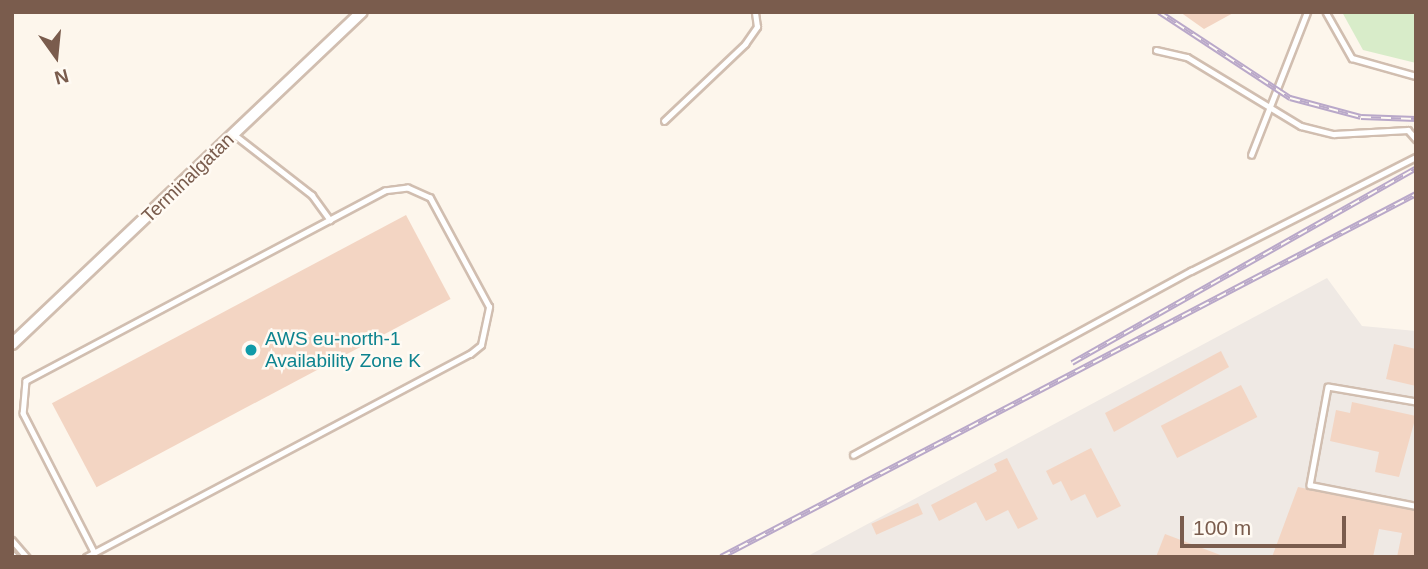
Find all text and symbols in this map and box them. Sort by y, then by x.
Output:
north arrow [21,21,91,91]
text: N [52,65,71,89]
street label: Terminalgatan [137,128,239,228]
place label: AWS eu-north-1 Availability Zone K [265,328,421,372]
marker: AWS eu-north-1 Availability Zone K [243,342,259,358]
scale bar [1183,503,1349,546]
text: 100 m [1193,516,1251,539]

